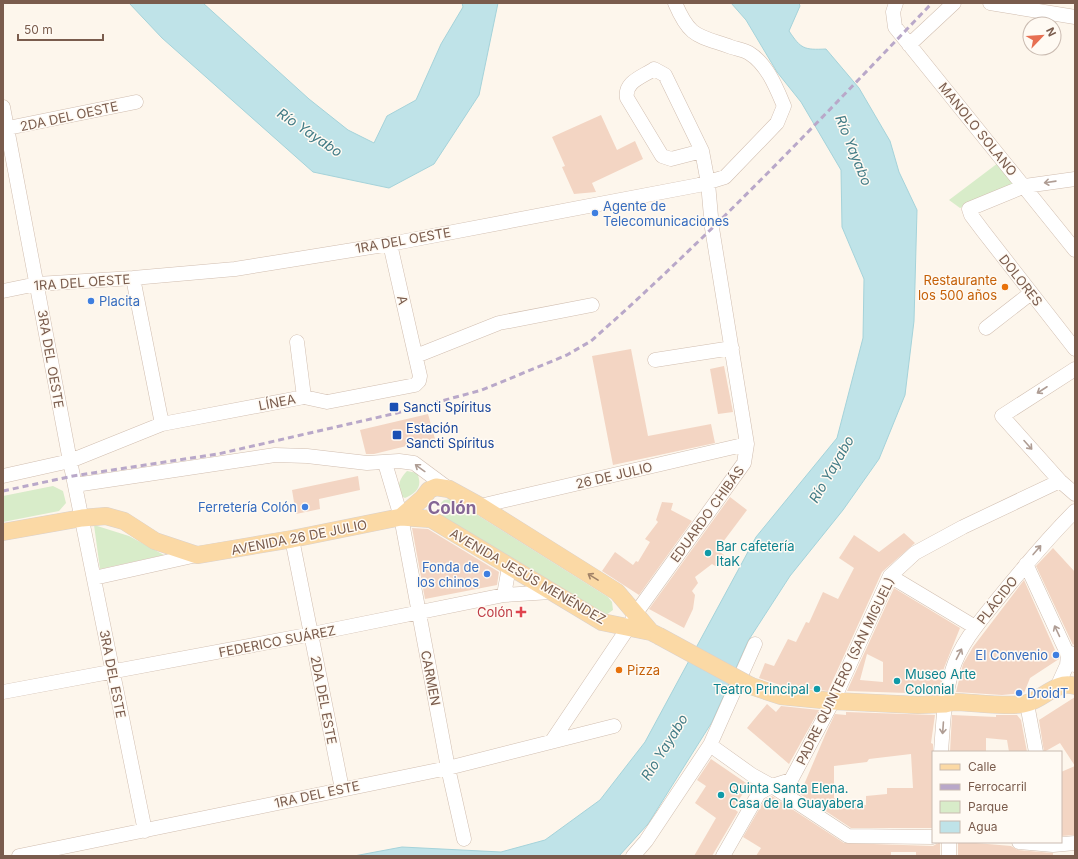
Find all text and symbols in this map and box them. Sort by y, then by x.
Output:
scale bar [18,16,103,42]
north arrow [1022,16,1062,56]
text: 50 m [24,22,53,37]
text: N [1043,25,1059,39]
street label: MANOLO SOLANO [935,79,1021,179]
street label: 2DA DEL OESTE [18,98,120,134]
water label: Río Yayabo [274,104,346,160]
water label: Río Yayabo [832,112,876,188]
one-way arrow [1044,178,1057,186]
place label: Agente de Telecomunicaciones [603,198,729,229]
marker: Agente de Telecomunicaciones [590,208,600,218]
street label: 1RA DEL OESTE [354,224,452,256]
street label: DOLORES [996,251,1046,309]
street label: 1RA DEL OESTE [33,271,131,293]
place label: Restaurante los 500 años [918,272,997,303]
marker: Restaurante los 500 años [1000,282,1010,292]
place label: Placita [99,293,140,309]
street label: A [394,294,412,306]
marker: Placita [86,296,96,306]
street label: 3RA DEL OESTE [34,309,68,409]
one-way arrow [1037,386,1048,394]
street label: LÍNEA [257,391,297,413]
place label: Sancti Spíritus [403,399,491,415]
marker: Sancti Spíritus [388,401,400,413]
place label: Estación Sancti Spíritus [406,420,494,451]
marker: Estación Sancti Spíritus [391,429,403,441]
water label: Río Yayabo [805,432,857,506]
one-way arrow [1023,440,1032,450]
street label: 26 DE JULIO [574,458,654,492]
street label: EDUARDO CHIBÁS [667,463,747,565]
one-way arrow [414,464,425,472]
district label: Colón [428,498,476,518]
place label: Ferretería Colón [198,499,297,515]
marker: Ferretería Colón [300,502,310,512]
street label: AVENIDA 26 DE JULIO [230,516,368,558]
street label: AVENIDA JESÚS MENÉNDEZ [447,525,609,627]
place label: Bar cafetería ItaK [716,538,794,569]
one-way arrow [1033,545,1042,555]
marker: Bar cafetería ItaK [703,548,713,558]
place label: Fonda de los chinos [417,559,479,590]
marker: Fonda de los chinos [482,569,492,579]
one-way arrow [587,572,599,580]
street label: PLÁCIDO [973,573,1021,627]
street label: PADRE QUINTERO (SAN MIGUEL) [793,575,897,767]
place label: Colón [477,604,513,620]
marker: Colón [516,607,526,617]
street label: FEDERICO SUÁREZ [217,622,337,660]
one-way arrow [1053,625,1060,637]
street label: 3RA DEL ESTE [97,628,129,720]
place label: El Convenio [975,647,1048,663]
one-way arrow [956,648,964,660]
street label: CARMEN [418,649,444,707]
marker: El Convenio [1051,650,1061,660]
street label: 2DA DEL ESTE [308,654,340,746]
place label: Pizza [627,662,660,678]
marker: Pizza [614,665,624,675]
place label: Museo Arte Colonial [905,666,976,697]
marker: Museo Arte Colonial [892,676,902,686]
place label: Teatro Principal [713,681,809,697]
marker: Teatro Principal [812,684,822,694]
place label: DroidT [1027,685,1068,701]
marker: DroidT [1014,688,1024,698]
water label: Río Yayabo [637,711,691,783]
one-way arrow [940,721,947,734]
legend [932,751,1062,843]
text: Calle [968,759,996,774]
street label: 1RA DEL ESTE [273,777,361,811]
text: Ferrocarril [968,779,1027,794]
place label: Quinta Santa Elena. Casa de la Guayabera [729,780,864,811]
marker: Quinta Santa Elena. Casa de la Guayabera [716,790,726,800]
text: Parque [968,799,1008,814]
text: Agua [968,819,997,834]

